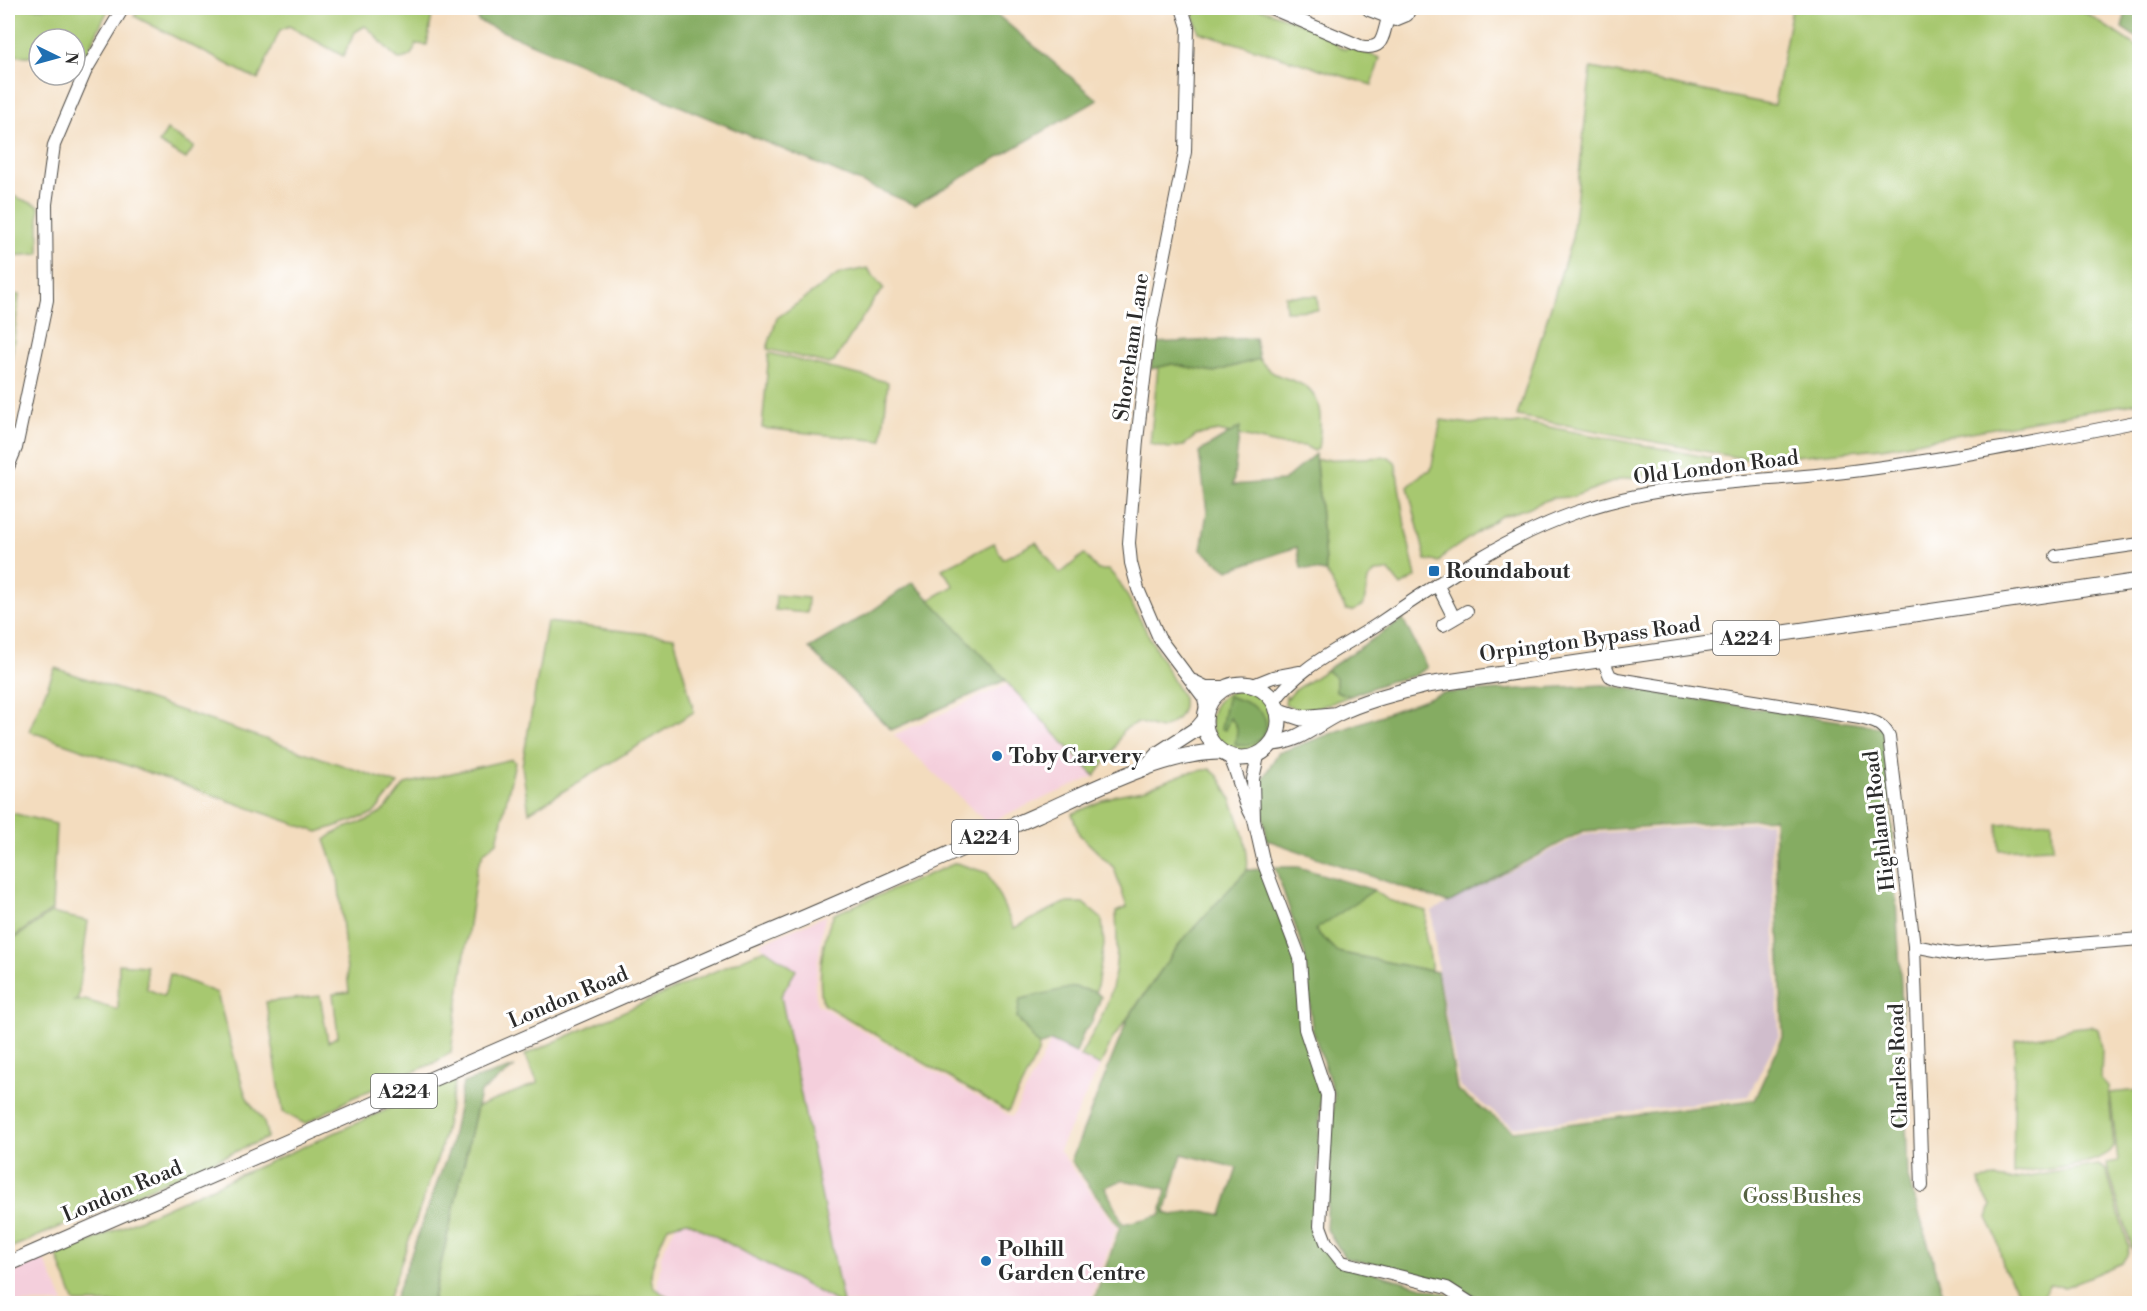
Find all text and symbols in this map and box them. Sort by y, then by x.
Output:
north arrow [27,27,87,87]
text: N [60,51,81,66]
street label: Shoreham Lane [1109,271,1155,423]
street label: Old London Road [1632,445,1800,491]
place label: Roundabout [1446,559,1571,585]
marker: Roundabout [1427,564,1441,578]
street label: Orpington Bypass Road [1478,612,1702,668]
road number: A224 [1713,621,1779,655]
place label: Toby Carvery [1009,744,1143,770]
marker: Toby Carvery [990,749,1004,763]
street label: Highland Road [1858,749,1902,893]
road number: A224 [952,820,1018,854]
street label: London Road [505,961,632,1035]
street label: Charles Road [1884,1003,1914,1129]
road number: A224 [371,1074,437,1108]
street label: London Road [59,1155,186,1229]
park label: Goss Bushes [1743,1184,1861,1210]
place label: Polhill Garden Centre [998,1237,1146,1287]
marker: Polhill Garden Centre [979,1254,993,1268]

